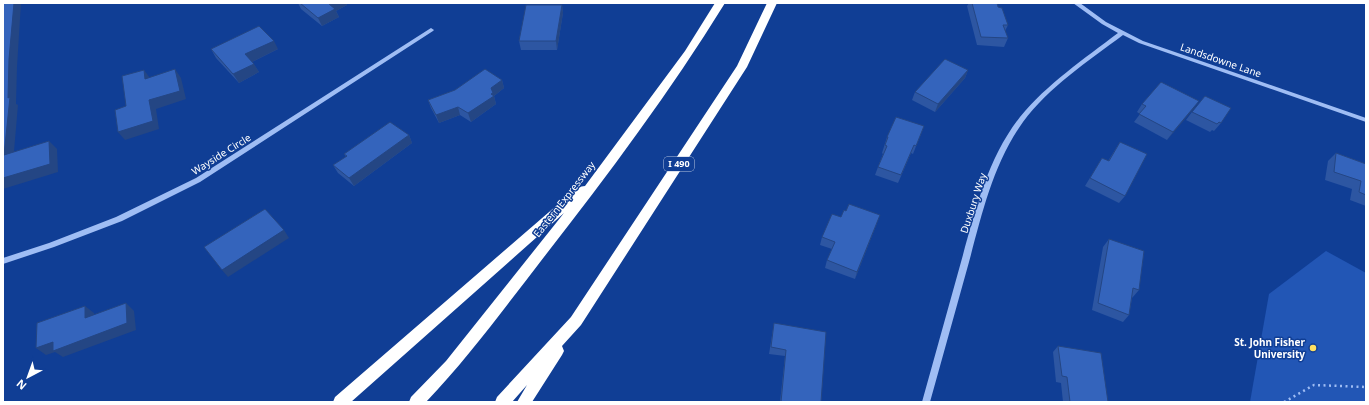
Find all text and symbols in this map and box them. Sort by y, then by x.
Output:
street label: Landsdowne Lane [1179,40,1264,81]
street label: Wayside Circle [189,130,254,178]
street label: Eastern Expressway [530,157,599,240]
road number: I 490 [664,157,694,171]
street label: Duxbury Way [957,170,990,235]
place label: St. John Fisher University [1234,335,1306,361]
marker: St. John Fisher University [1308,343,1318,353]
north arrow [8,357,48,397]
text: N [13,376,29,394]

